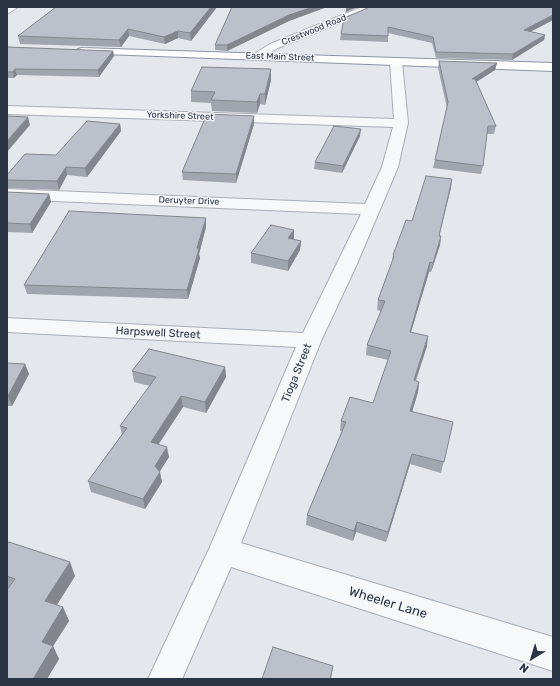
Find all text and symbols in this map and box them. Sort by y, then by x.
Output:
street label: Crestwood Road [280,12,348,48]
street label: East Main Street [245,50,315,64]
street label: Yorkshire Street [146,109,214,123]
street label: Deruyter Drive [158,195,220,207]
street label: Harpswell Street [115,324,201,342]
street label: Tioga Street [279,342,315,404]
street label: Wheeler Lane [347,584,429,622]
north arrow [512,638,552,678]
text: N [517,660,531,675]

